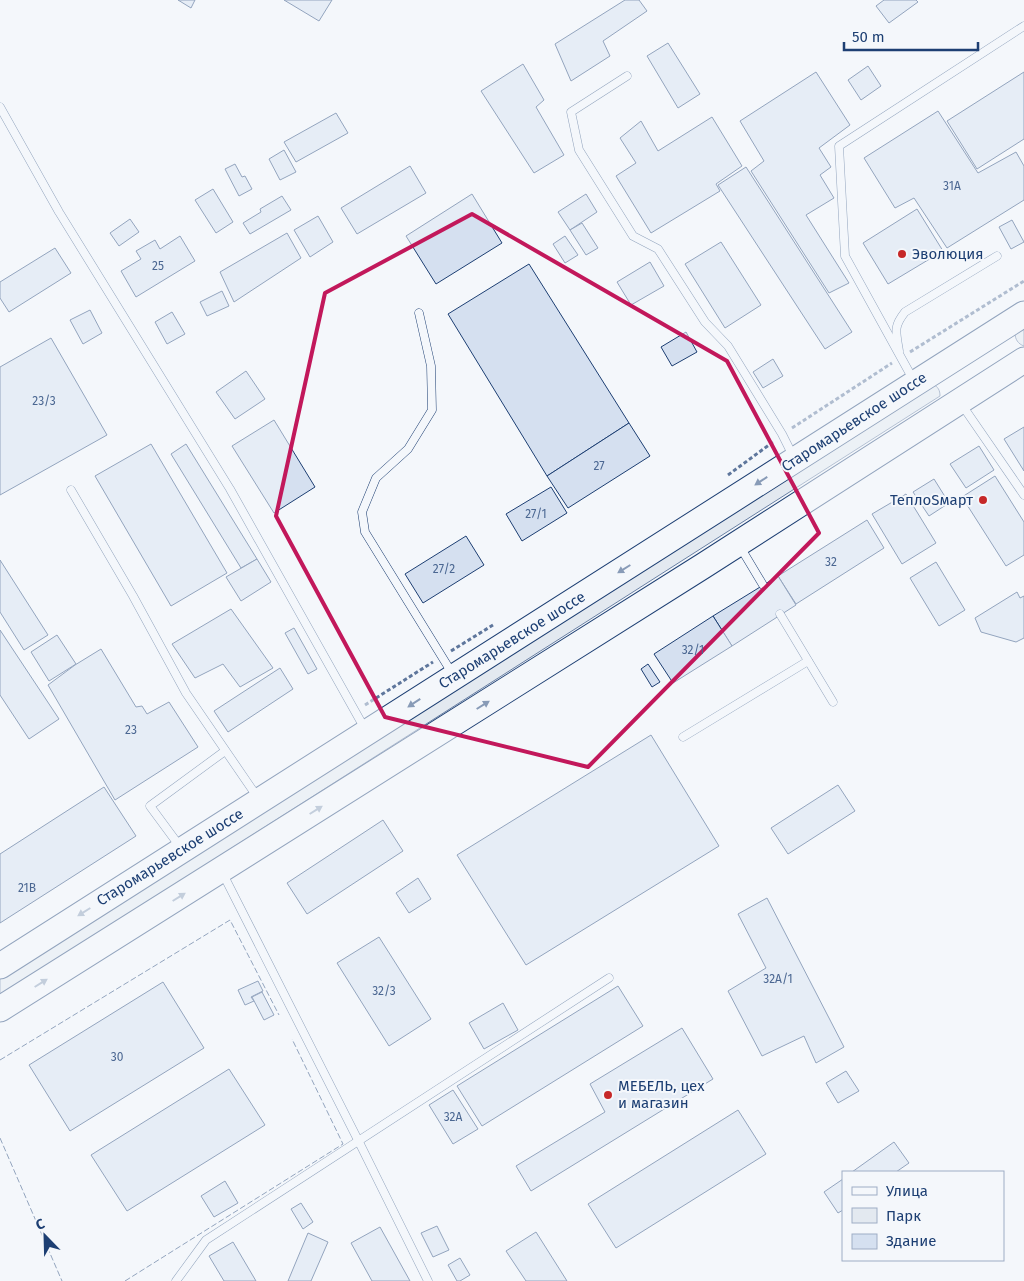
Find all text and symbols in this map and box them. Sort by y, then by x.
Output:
scale bar [844,20,978,52]
text: 50 m [852,28,885,46]
house number: 31А [943,179,961,193]
place label: Эволюция [912,245,984,263]
marker: Эволюция [896,248,908,260]
house number: 25 [152,259,164,273]
street label: Старомарьевское шоссе [778,368,930,476]
house number: 23/3 [32,394,56,408]
house number: 27 [593,459,605,473]
one-way arrow [755,476,768,486]
place label: ТеплоSмарт [890,491,973,509]
marker: ТеплоSмарт [977,494,989,506]
house number: 27/1 [525,507,547,521]
house number: 32 [825,555,837,569]
house number: 27/2 [433,562,455,576]
one-way arrow [618,564,631,573]
street label: Старомарьевское шоссе [435,587,589,693]
house number: 32/1 [682,643,704,657]
one-way arrow [407,698,420,708]
one-way arrow [477,700,490,710]
house number: 23 [125,723,137,737]
street label: Старомарьевское шоссе [93,804,247,910]
one-way arrow [310,806,323,815]
house number: 21В [18,881,36,895]
one-way arrow [172,892,185,901]
one-way arrow [78,907,91,917]
house number: 32А/1 [763,972,793,986]
one-way arrow [35,979,48,988]
house number: 32/3 [372,984,396,998]
house number: 30 [111,1050,124,1064]
place label: МЕБЕЛЬ, цех и магазин [618,1077,705,1112]
marker: МЕБЕЛЬ, цех и магазин [602,1089,614,1101]
house number: 32А [444,1110,462,1124]
legend [842,1171,1004,1261]
text: Улица [886,1182,928,1200]
text: Парк [886,1207,921,1225]
north arrow [20,1211,70,1261]
text: С [33,1215,47,1234]
text: Здание [886,1232,936,1250]

